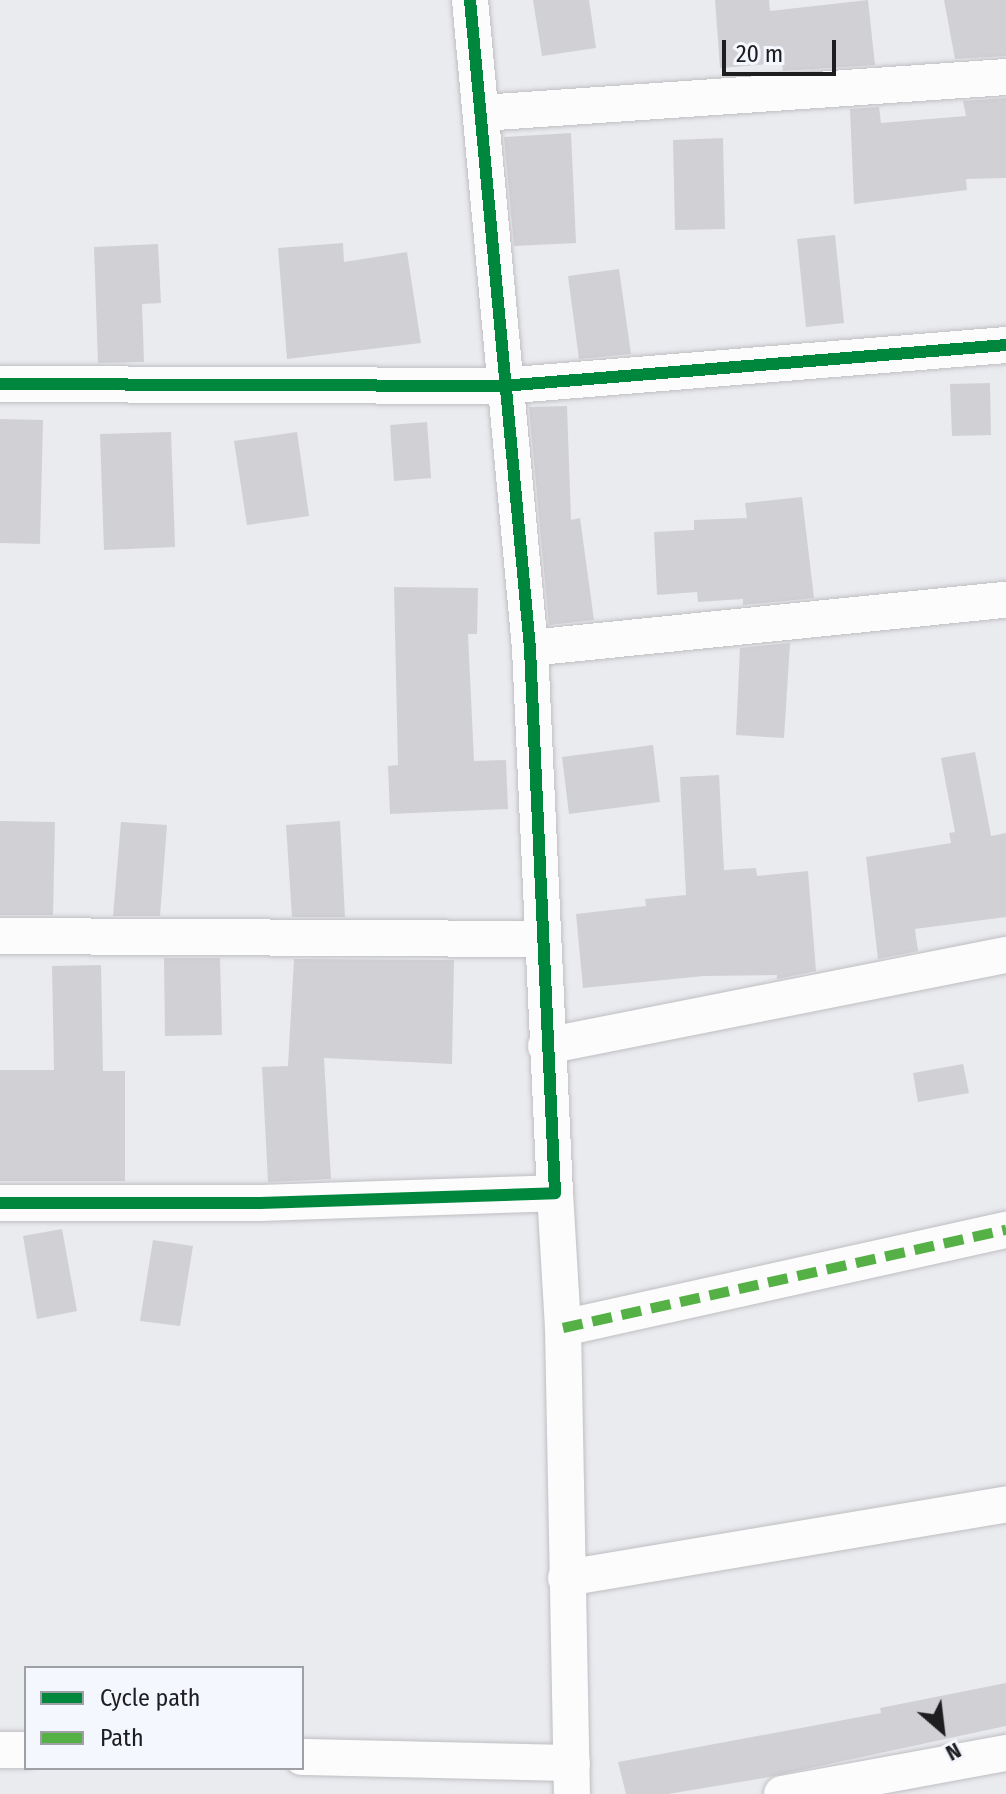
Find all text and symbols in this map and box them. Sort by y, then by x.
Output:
scale bar [726,24,840,74]
text: 20 m [736,40,783,68]
legend [24,1666,304,1770]
text: Cycle path [100,1684,200,1712]
north arrow [902,1690,982,1770]
text: Path [100,1724,144,1752]
text: N [941,1737,966,1767]

